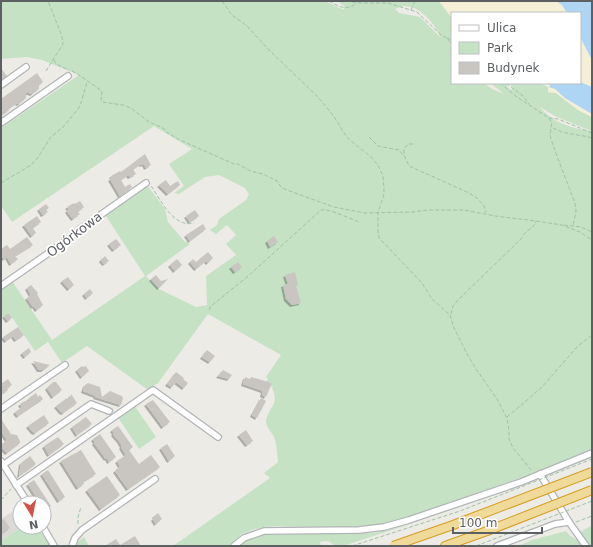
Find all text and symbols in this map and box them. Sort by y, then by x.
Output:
legend [451,12,581,84]
text: Ulica [487,21,516,35]
text: Park [487,41,513,55]
text: Budynek [487,61,540,75]
street label: Ogórkowa [44,209,105,260]
north arrow [12,495,52,535]
scale bar [453,509,542,535]
text: 100 m [459,516,497,530]
text: N [28,517,39,532]

